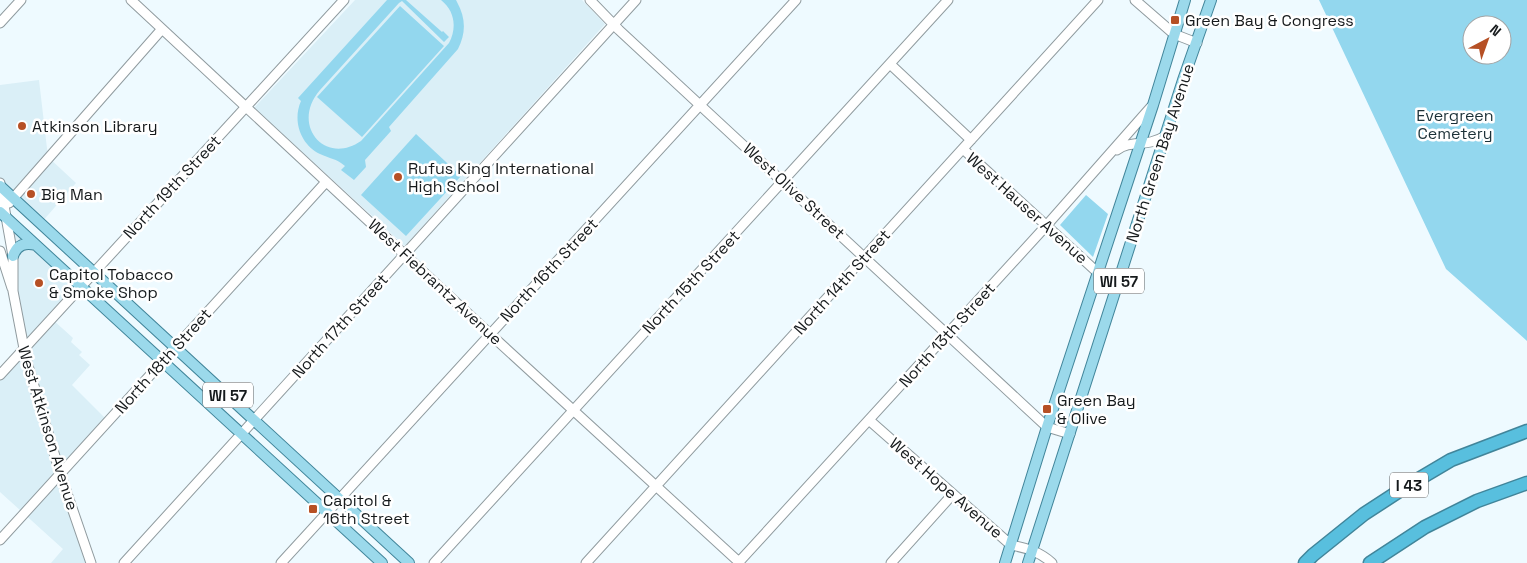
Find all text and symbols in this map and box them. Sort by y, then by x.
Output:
place label: Green Bay & Congress [1185,10,1354,31]
marker: Green Bay & Congress [1169,14,1181,26]
north arrow [1462,15,1512,65]
text: N [1486,20,1505,40]
street label: North Green Bay Avenue [1121,61,1199,245]
park label: Evergreen Cemetery [1416,105,1494,144]
place label: Atkinson Library [32,116,157,137]
marker: Atkinson Library [16,120,28,132]
street label: North 19th Street [118,131,226,243]
street label: West Olive Street [738,138,850,244]
street label: West Hauser Avenue [962,148,1092,268]
place label: Rufus King International High School [408,158,594,197]
marker: Rufus King International High School [392,171,404,183]
place label: Big Man [41,184,103,205]
marker: Big Man [25,188,37,200]
street label: West Fiebrantz Avenue [363,214,507,350]
street label: North 16th Street [495,214,603,326]
street label: North 14th Street [789,225,895,339]
street label: North 15th Street [638,226,744,338]
place label: Capitol Tobacco & Smoke Shop [49,264,173,303]
road number: WI 57 [1094,268,1144,294]
street label: North 17th Street [287,269,393,383]
marker: Capitol Tobacco & Smoke Shop [33,277,45,289]
street label: North 13th Street [894,278,1000,392]
street label: North 18th Street [110,304,216,418]
street label: West Atkinson Avenue [13,343,83,513]
road number: WI 57 [203,382,253,408]
place label: Green Bay & Olive [1057,390,1136,429]
marker: Green Bay & Olive [1041,403,1053,415]
street label: West Hope Avenue [885,433,1007,543]
road number: I 43 [1390,472,1428,498]
place label: Capitol & 16th Street [323,490,410,529]
marker: Capitol & 16th Street [307,503,319,515]

